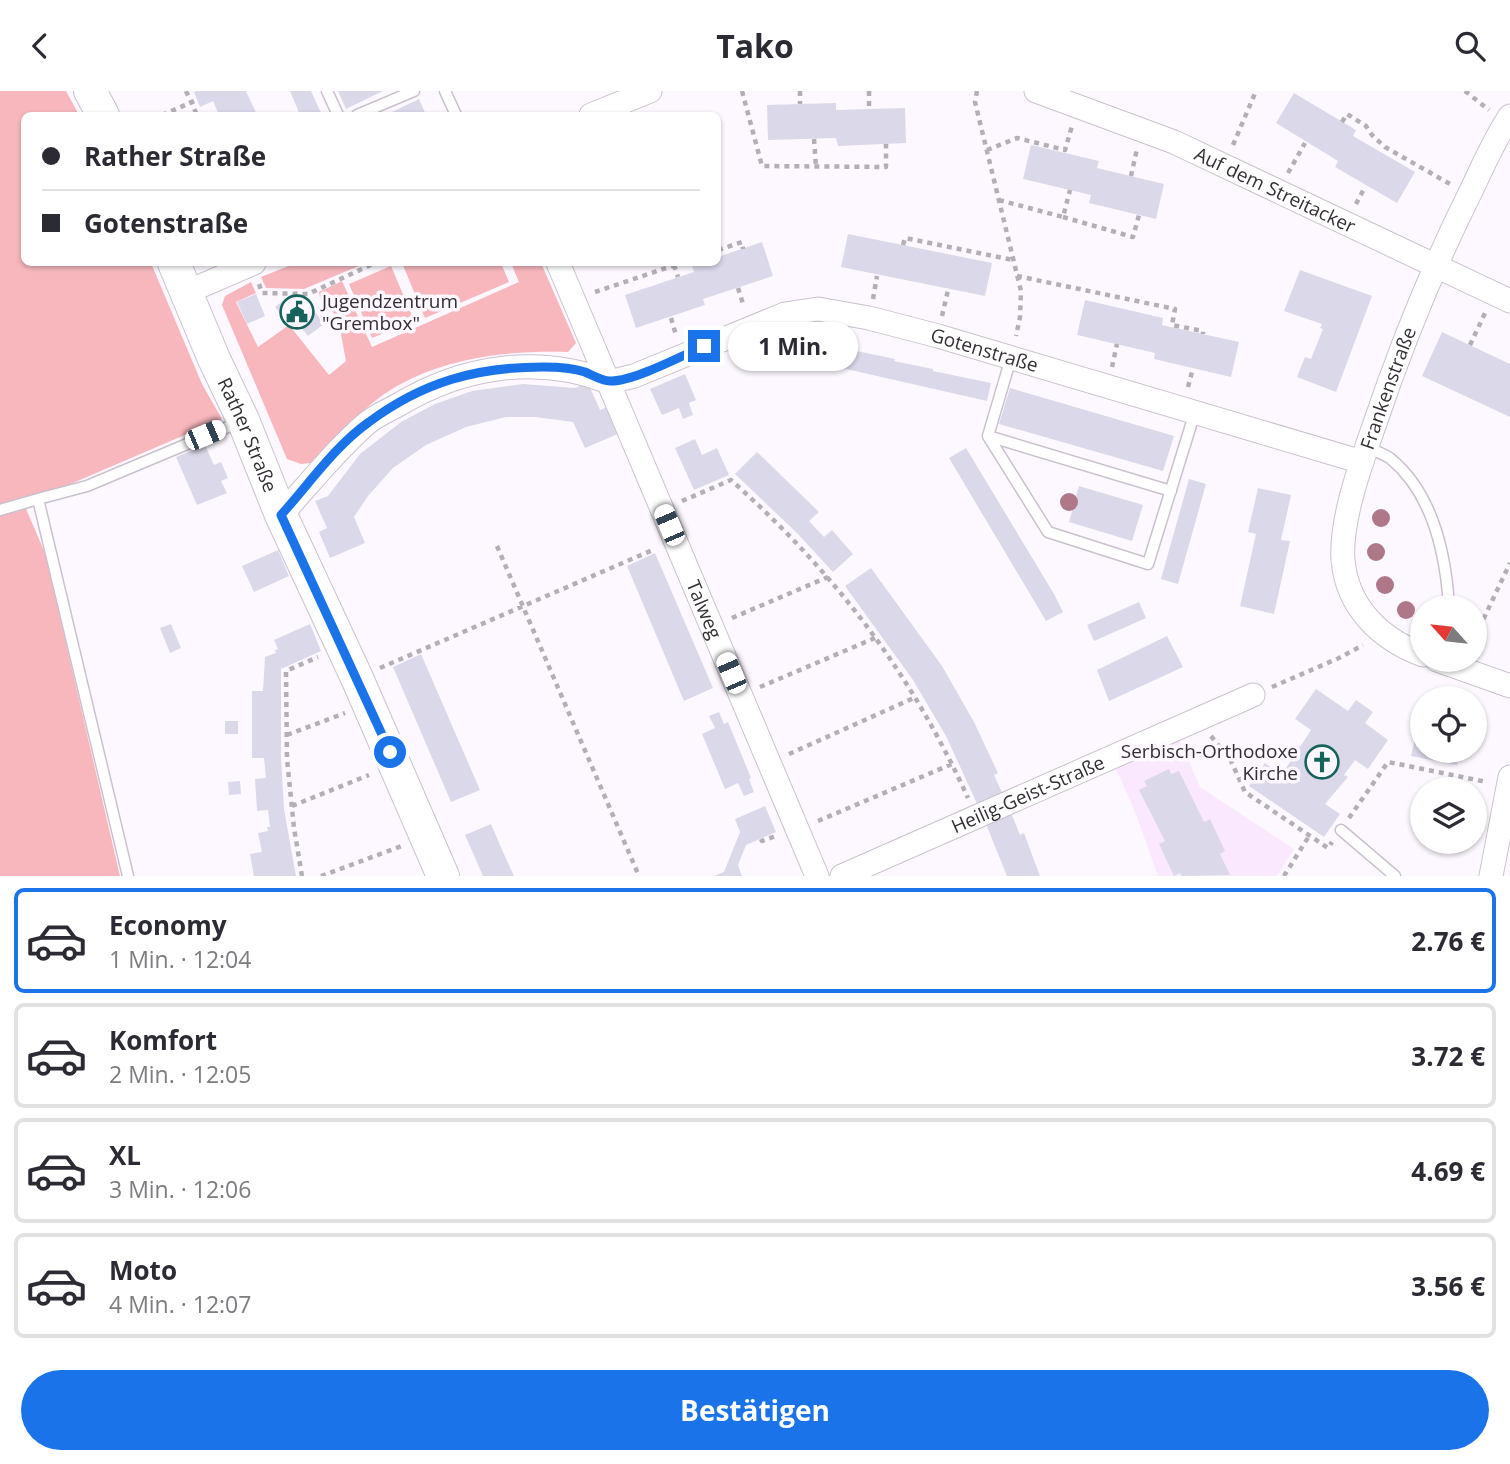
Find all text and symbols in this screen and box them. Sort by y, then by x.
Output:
text: Tako [716,24,794,67]
icon: back [21,27,59,65]
icon: search [1451,27,1489,65]
text: Rather Straße [84,138,266,174]
street label: Auf dem Streitacker [1190,141,1360,239]
text: Gotenstraße [84,205,248,241]
place label: Jugendzentrum "Grembox" [320,288,458,336]
public building icon: Jugendzentrum "Grembox" [278,293,316,331]
callout: 1 Min. [728,321,858,371]
street label: Gotenstraße [928,322,1042,378]
street label: Frankenstraße [1354,323,1422,453]
route end [688,330,720,362]
text: 1 Min. [758,330,828,362]
street label: Rather Straße [212,373,283,496]
car [182,417,229,453]
car [652,502,687,548]
street label: Talweg [680,576,728,643]
north arrow [1410,595,1488,672]
map controls [1410,595,1487,854]
car [714,650,749,696]
button: locate [1410,686,1487,763]
route start [374,736,406,768]
place label: Serbisch-Orthodoxe Kirche [1121,738,1298,786]
church icon: Serbisch-Orthodoxe Kirche [1303,743,1341,781]
street label: Heilig-Geist-Straße [947,749,1108,839]
button: layers [1410,777,1487,854]
text: Economy [109,907,227,943]
icon: car [25,909,88,972]
text: 2.76 € [1411,923,1485,959]
text: 1 Min. · 12:04 [109,943,251,975]
text: Komfort [109,1022,217,1058]
icon: car [25,1024,88,1087]
text: 3.72 € [1411,1038,1485,1074]
text: 2 Min. · 12:05 [109,1058,251,1090]
text: XL [109,1137,141,1173]
icon: car [25,1139,88,1202]
text: 4.69 € [1411,1153,1485,1189]
text: 3 Min. · 12:06 [109,1173,251,1205]
text: Moto [109,1252,177,1288]
icon: car [25,1254,88,1317]
text: 3.56 € [1411,1268,1485,1304]
text: 4 Min. · 12:07 [109,1288,251,1320]
button: Bestätigen [21,1370,1489,1450]

